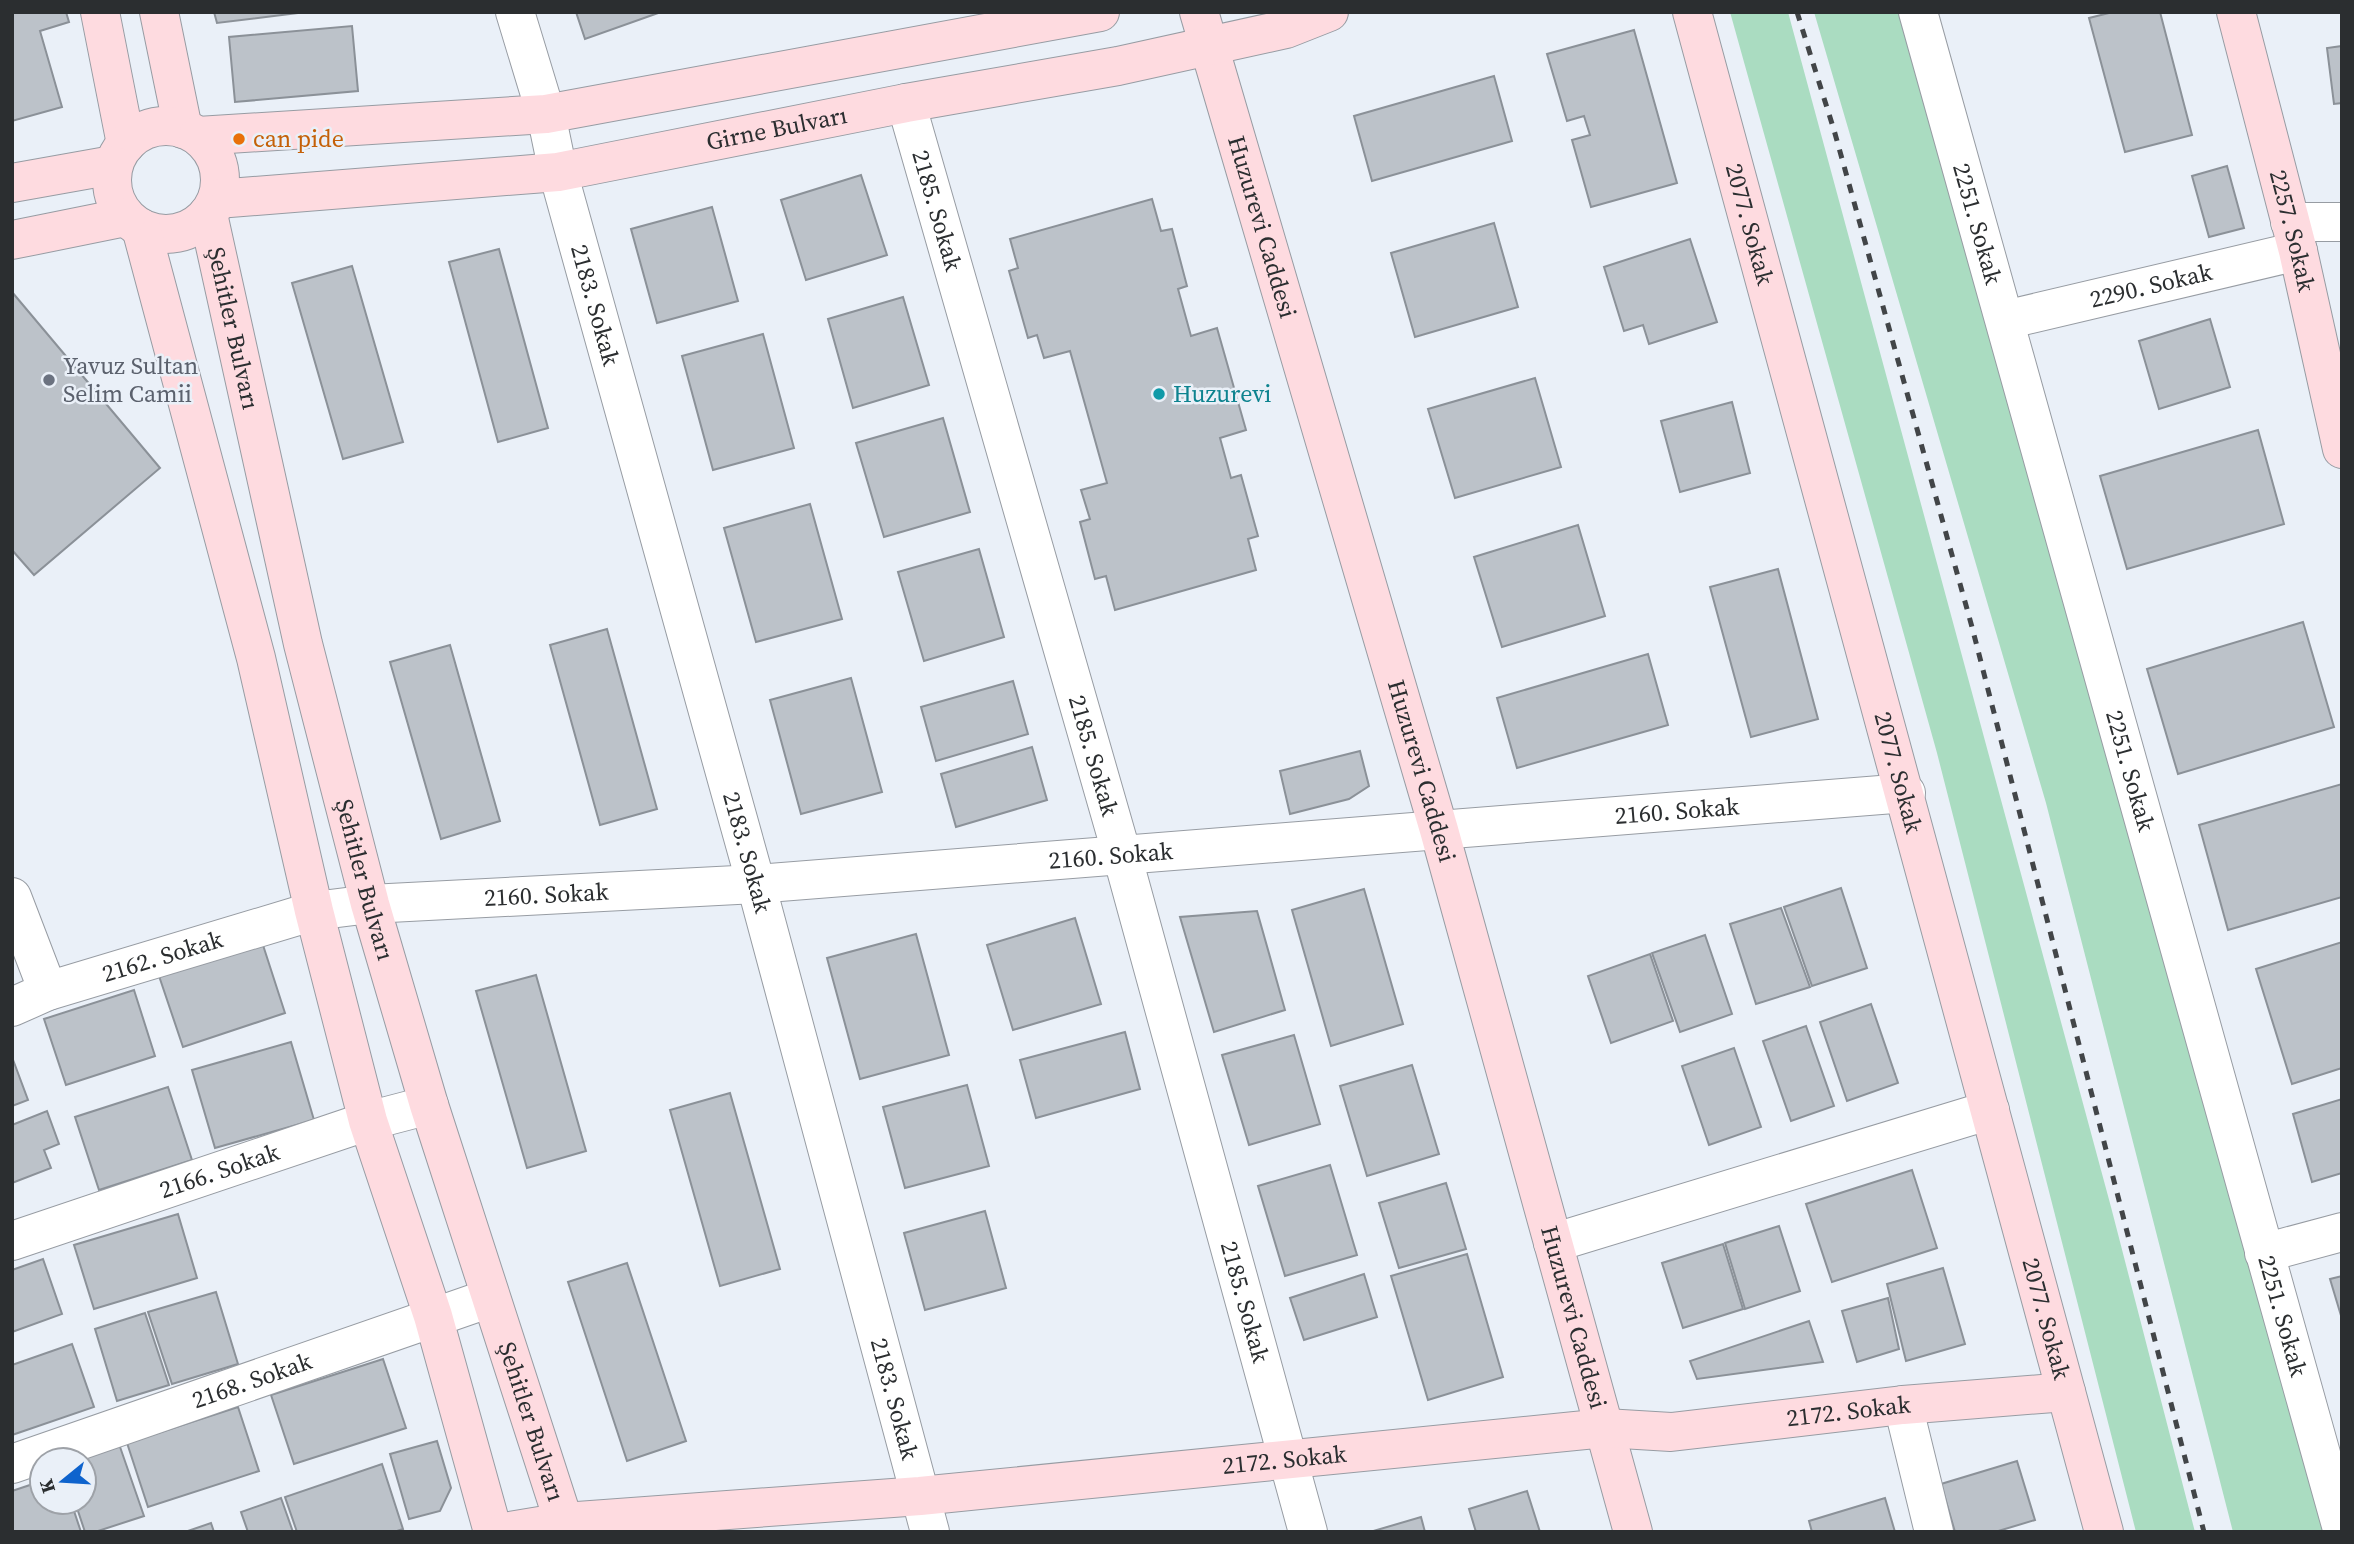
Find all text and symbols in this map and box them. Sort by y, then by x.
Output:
street label: Girne Bulvarı [703,98,850,158]
place label: can pide [253,122,344,155]
marker: can pide [231,131,247,147]
street label: Huzurevi Caddesi [1220,132,1305,322]
street label: 2185. Sokak [904,146,971,276]
street label: 2251. Sokak [1945,159,2011,289]
street label: 2077. Sokak [1718,160,1782,289]
street label: 2257. Sokak [2262,166,2324,296]
street label: 2183. Sokak [563,241,628,370]
street label: Şehitler Bulvarı [200,244,268,413]
street label: 2290. Sokak [2087,255,2216,315]
place label: Yavuz Sultan Selim Camii [63,349,198,410]
marker: Yavuz Sultan Selim Camii [41,372,57,388]
place label: Huzurevi [1173,377,1272,410]
marker: Huzurevi [1151,386,1167,402]
street label: Huzurevi Caddesi [1380,676,1464,866]
street label: 2185. Sokak [1061,691,1127,821]
street label: 2251. Sokak [2098,706,2163,836]
street label: 2077. Sokak [1866,708,1931,838]
street label: 2183. Sokak [715,788,780,917]
street label: 2160. Sokak [1614,789,1741,832]
street label: Şehitler Bulvarı [328,796,403,964]
street label: 2160. Sokak [1047,834,1175,877]
street label: 2160. Sokak [483,875,610,914]
street label: 2162. Sokak [98,922,228,990]
street label: 2166. Sokak [155,1135,284,1206]
street label: Huzurevi Caddesi [1533,1222,1615,1412]
street label: 2185. Sokak [1213,1237,1278,1367]
street label: 2251. Sokak [2250,1251,2316,1381]
street label: 2077. Sokak [2014,1254,2079,1384]
street label: 2183. Sokak [863,1334,927,1464]
street label: Şehitler Bulvarı [491,1338,573,1505]
street label: 2168. Sokak [188,1344,317,1416]
street label: 2172. Sokak [1785,1387,1913,1434]
street label: 2172. Sokak [1221,1437,1349,1482]
north arrow [28,1446,98,1516]
text: K [32,1475,61,1497]

